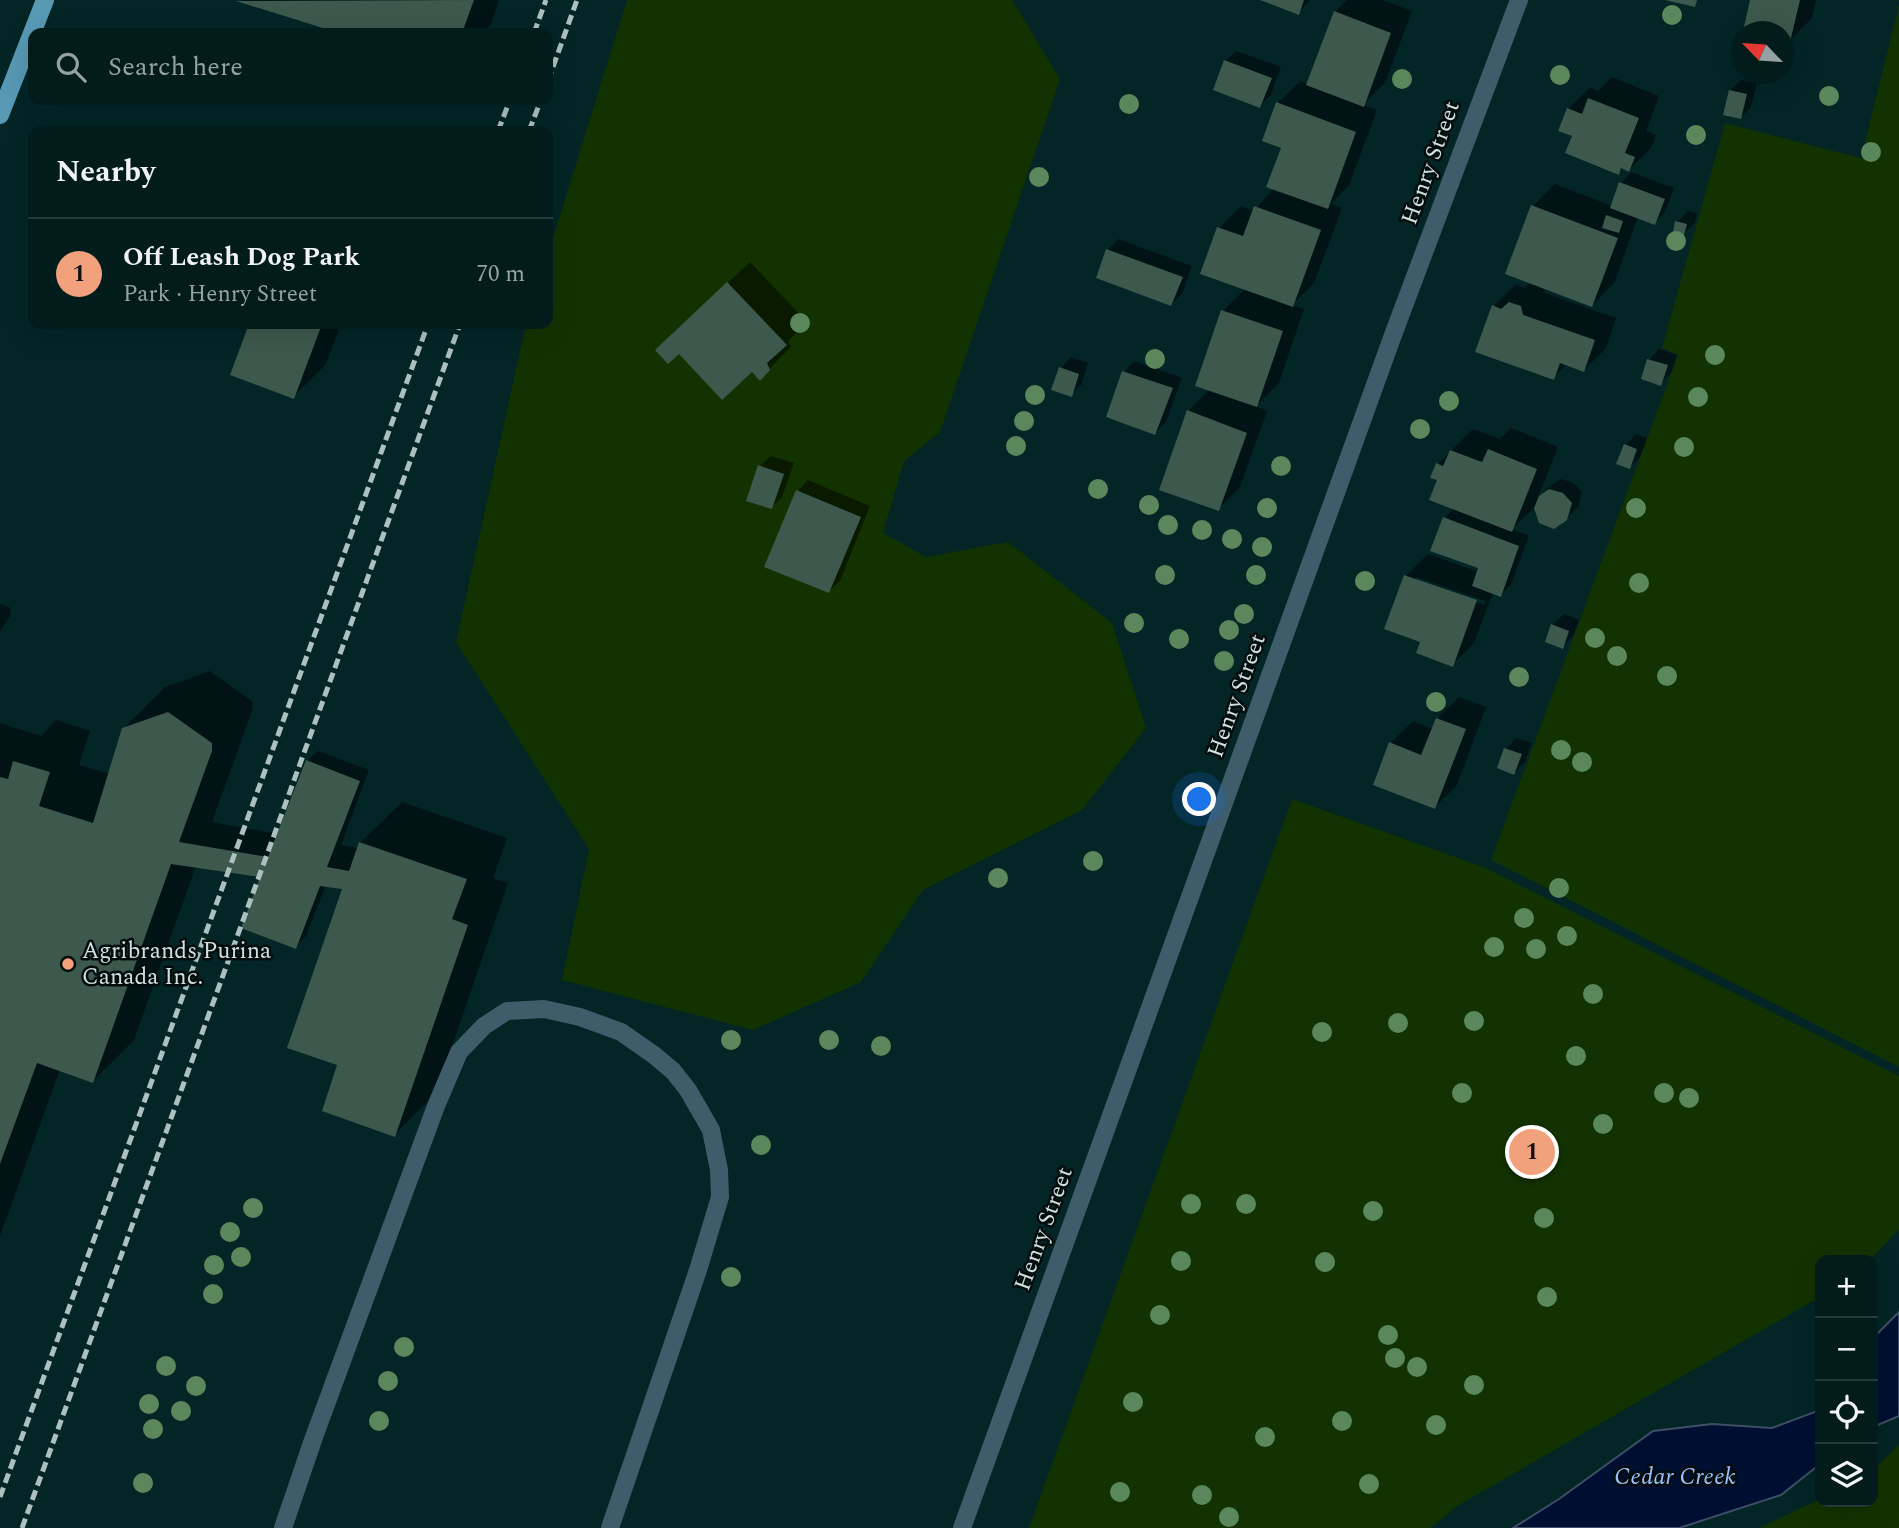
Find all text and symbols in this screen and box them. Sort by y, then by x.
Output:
north arrow [1731,21,1794,84]
search box [28,28,553,105]
text: Search here [108,47,243,87]
icon: search [52,48,90,86]
street label: Henry Street [1392,96,1470,230]
text: Nearby [56,149,155,195]
text: Off Leash Dog Park [123,237,360,277]
text: 1 [73,257,85,292]
text: 70 m [476,257,525,292]
text: Park · Henry Street [123,277,317,312]
street label: Henry Street [1198,629,1276,763]
your location [1182,782,1216,816]
place label: Agribrands Purina Canada Inc. [82,934,271,995]
marker: Agribrands Purina Canada Inc. [60,956,76,972]
pin: 1 [1509,1126,1555,1178]
street label: Henry Street [1005,1162,1083,1296]
map controls [1815,1255,1878,1507]
button: + [1815,1255,1878,1318]
button: − [1815,1318,1878,1381]
button: locate [1815,1381,1878,1444]
button: layers [1815,1444,1878,1507]
water label: Cedar Creek [1614,1459,1736,1495]

